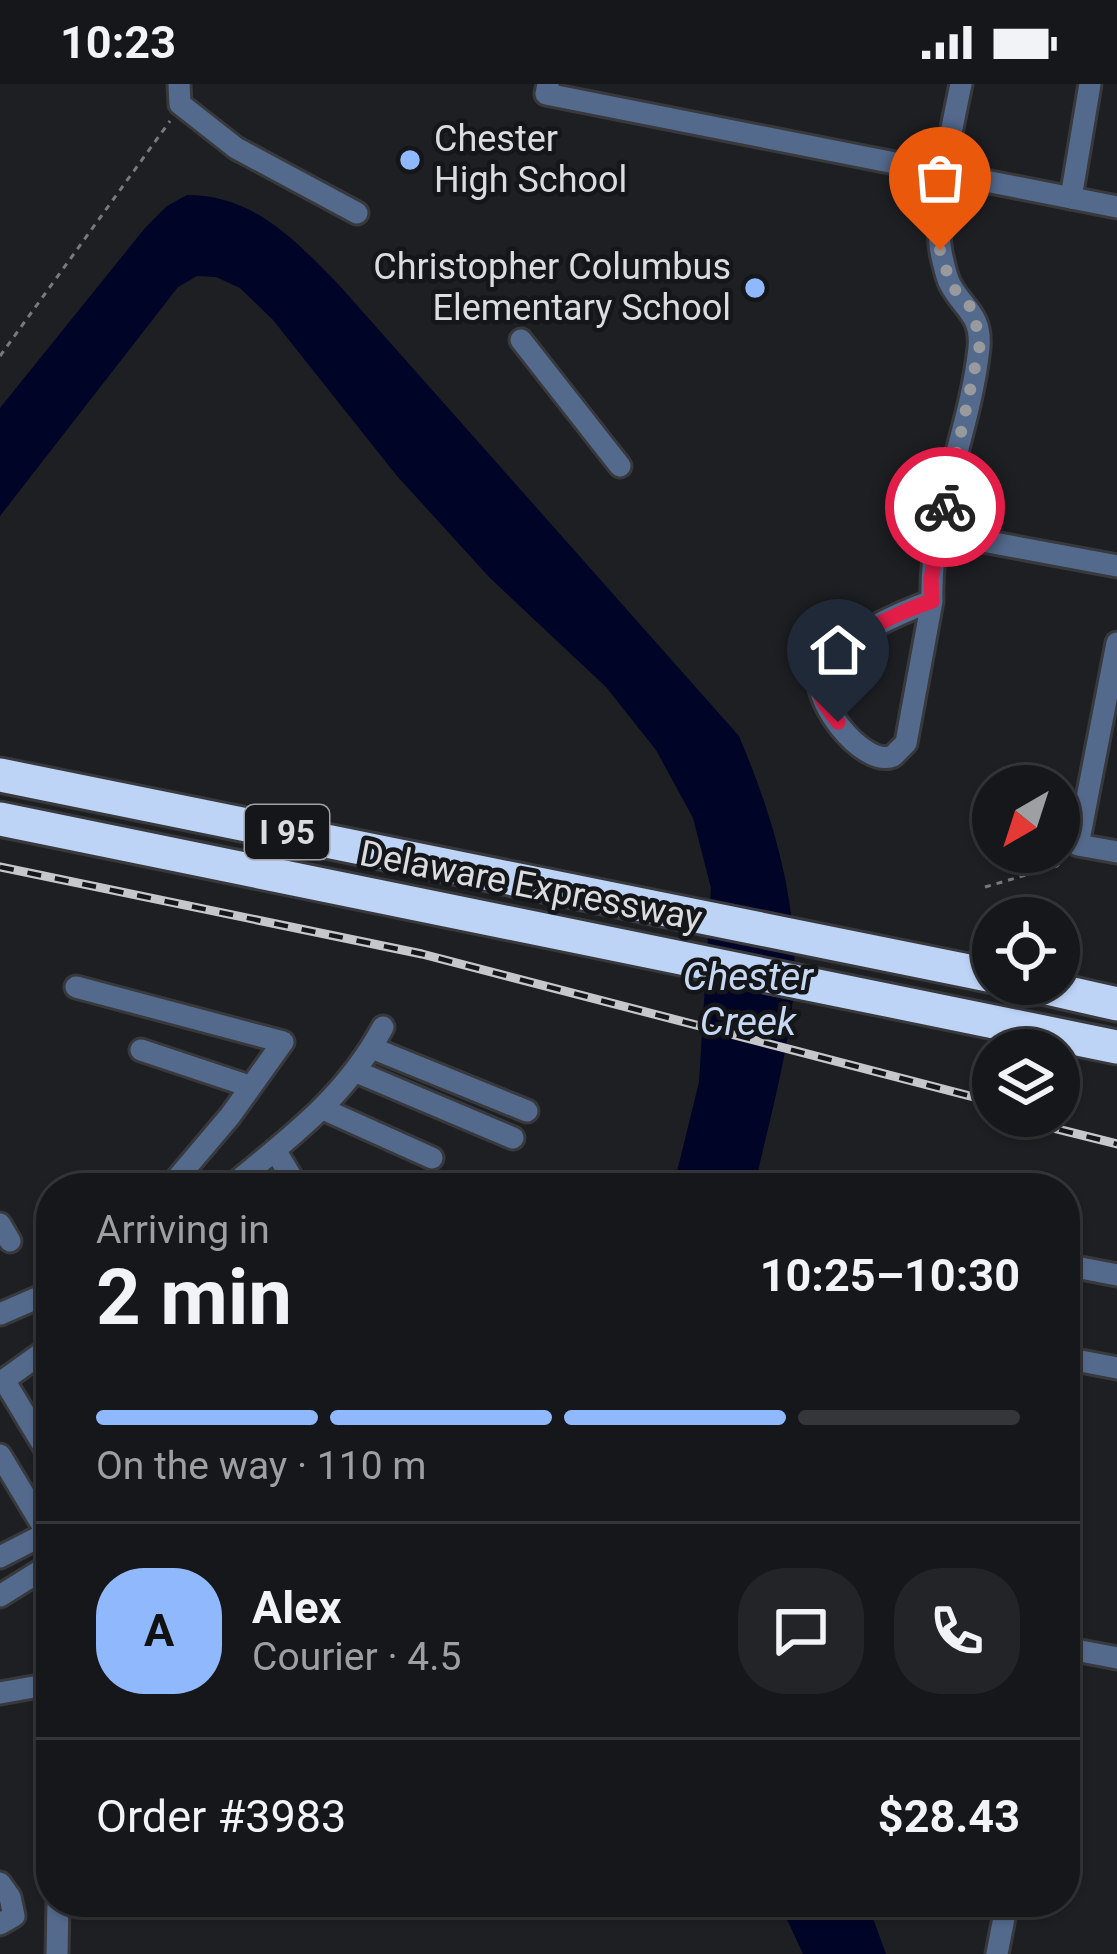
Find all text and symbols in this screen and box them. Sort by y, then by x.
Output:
text: 10:23 [60,16,176,69]
place label: Chester High School [434,118,627,201]
pin [889,127,991,250]
icon: bag [907,145,973,211]
marker: Chester High School [397,147,423,173]
place label: Christopher Columbus Elementary School [373,246,731,329]
marker: Christopher Columbus Elementary School [742,275,768,301]
courier [885,447,1005,567]
icon: bike [912,474,978,540]
pin [787,599,889,722]
icon: home [805,617,871,683]
north arrow [972,765,1080,873]
map controls [972,765,1080,1137]
road number: I 95 [245,805,329,859]
street label: Delaware Expressway [356,832,706,940]
button: locate [972,897,1080,1005]
water label: Chester Creek [683,954,814,1045]
button: layers [972,1029,1080,1137]
text: Arriving in [96,1207,270,1253]
text: 10:25–10:30 [760,1249,1020,1302]
text: 2 min [96,1252,292,1343]
text: On the way · 110 m [96,1443,427,1489]
button: chat [738,1568,864,1694]
button: phone [894,1568,1020,1694]
text: Alex [252,1581,341,1634]
text: A [144,1604,174,1657]
text: Courier · 4.5 [252,1634,461,1680]
text: Order #3983 [96,1790,346,1843]
text: $28.43 [878,1790,1020,1843]

